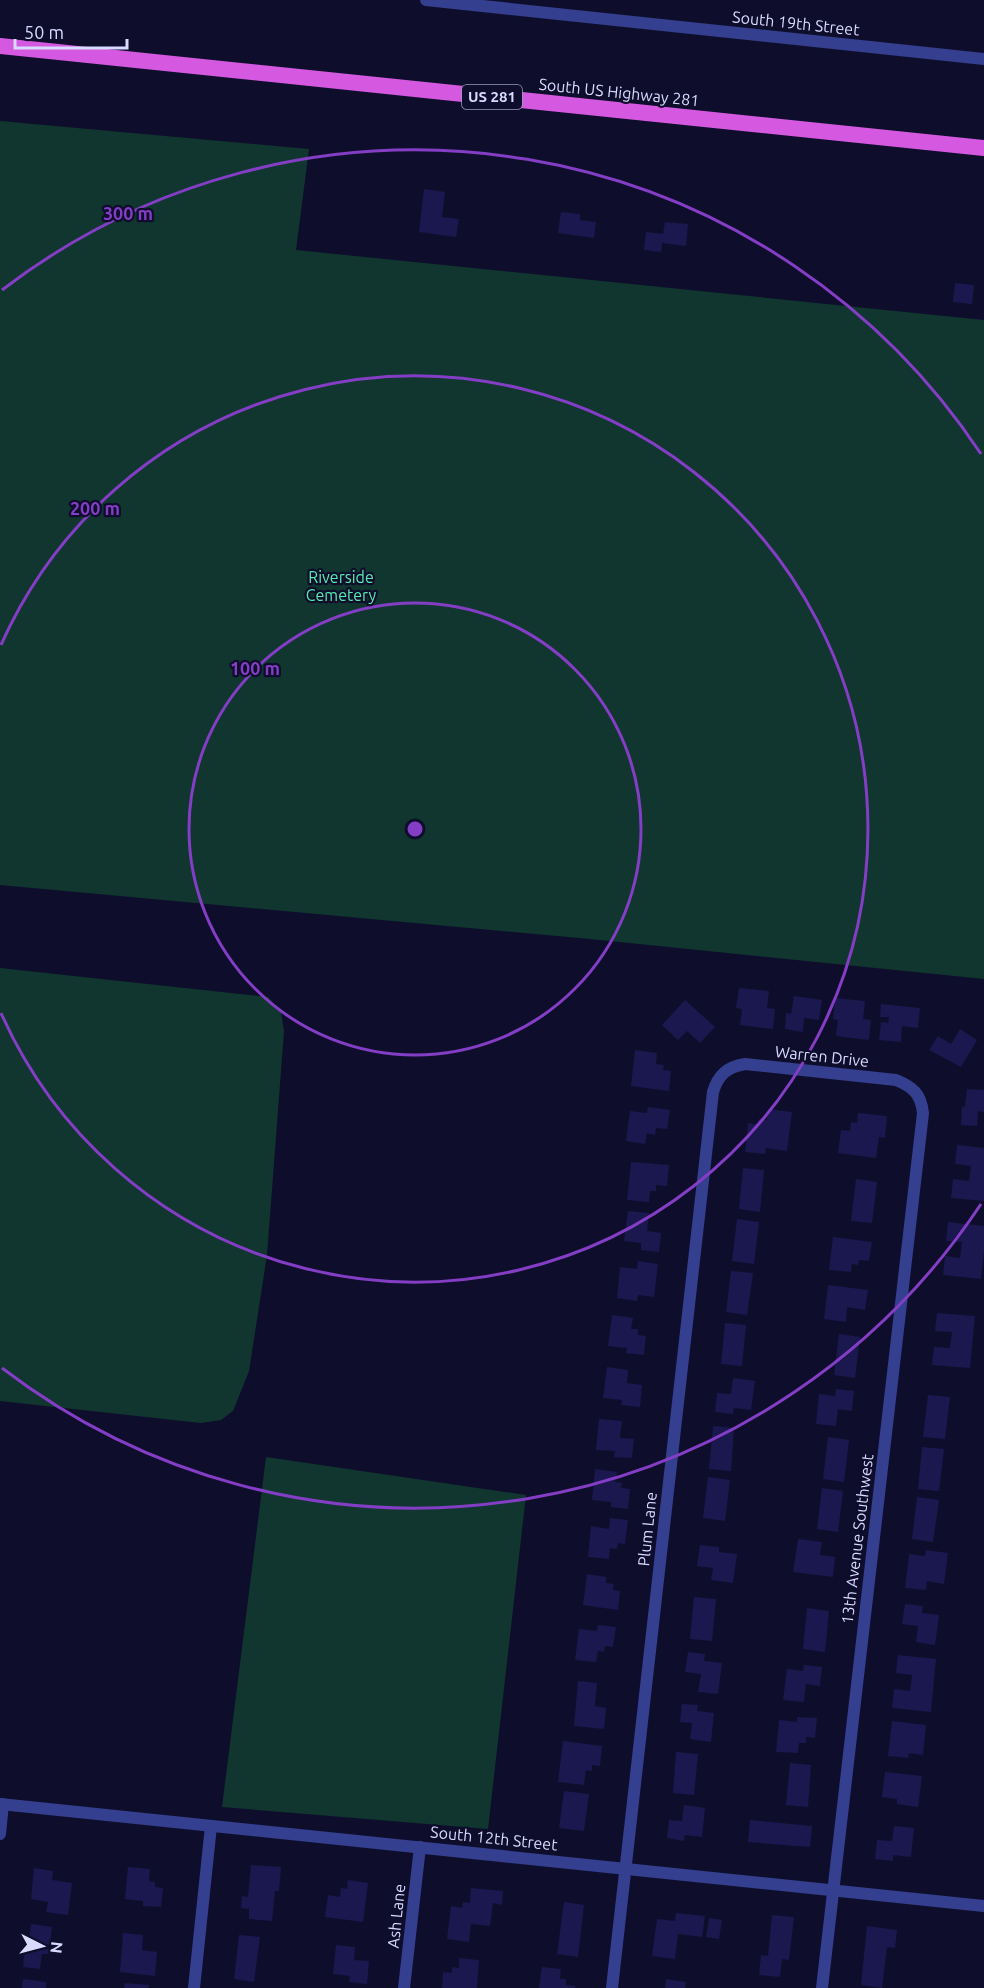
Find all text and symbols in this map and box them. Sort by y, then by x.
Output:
street label: South 19th Street [732,7,861,39]
scale bar [15,12,128,50]
text: 50 m [24,22,64,42]
street label: South US Highway 281 [538,75,700,109]
road number: US 281 [462,85,522,109]
text: 300 m [103,203,153,223]
text: 200 m [70,498,120,518]
park label: Riverside Cemetery [306,568,377,604]
text: 100 m [230,658,280,678]
centre of rings [405,819,425,839]
street label: Warren Drive [774,1042,870,1070]
street label: 13th Avenue Southwest [838,1452,876,1625]
street label: Plum Lane [634,1491,660,1567]
street label: South 12th Street [430,1822,559,1854]
street label: Ash Lane [384,1883,408,1949]
north arrow [12,1916,72,1976]
text: N [47,1941,66,1954]

